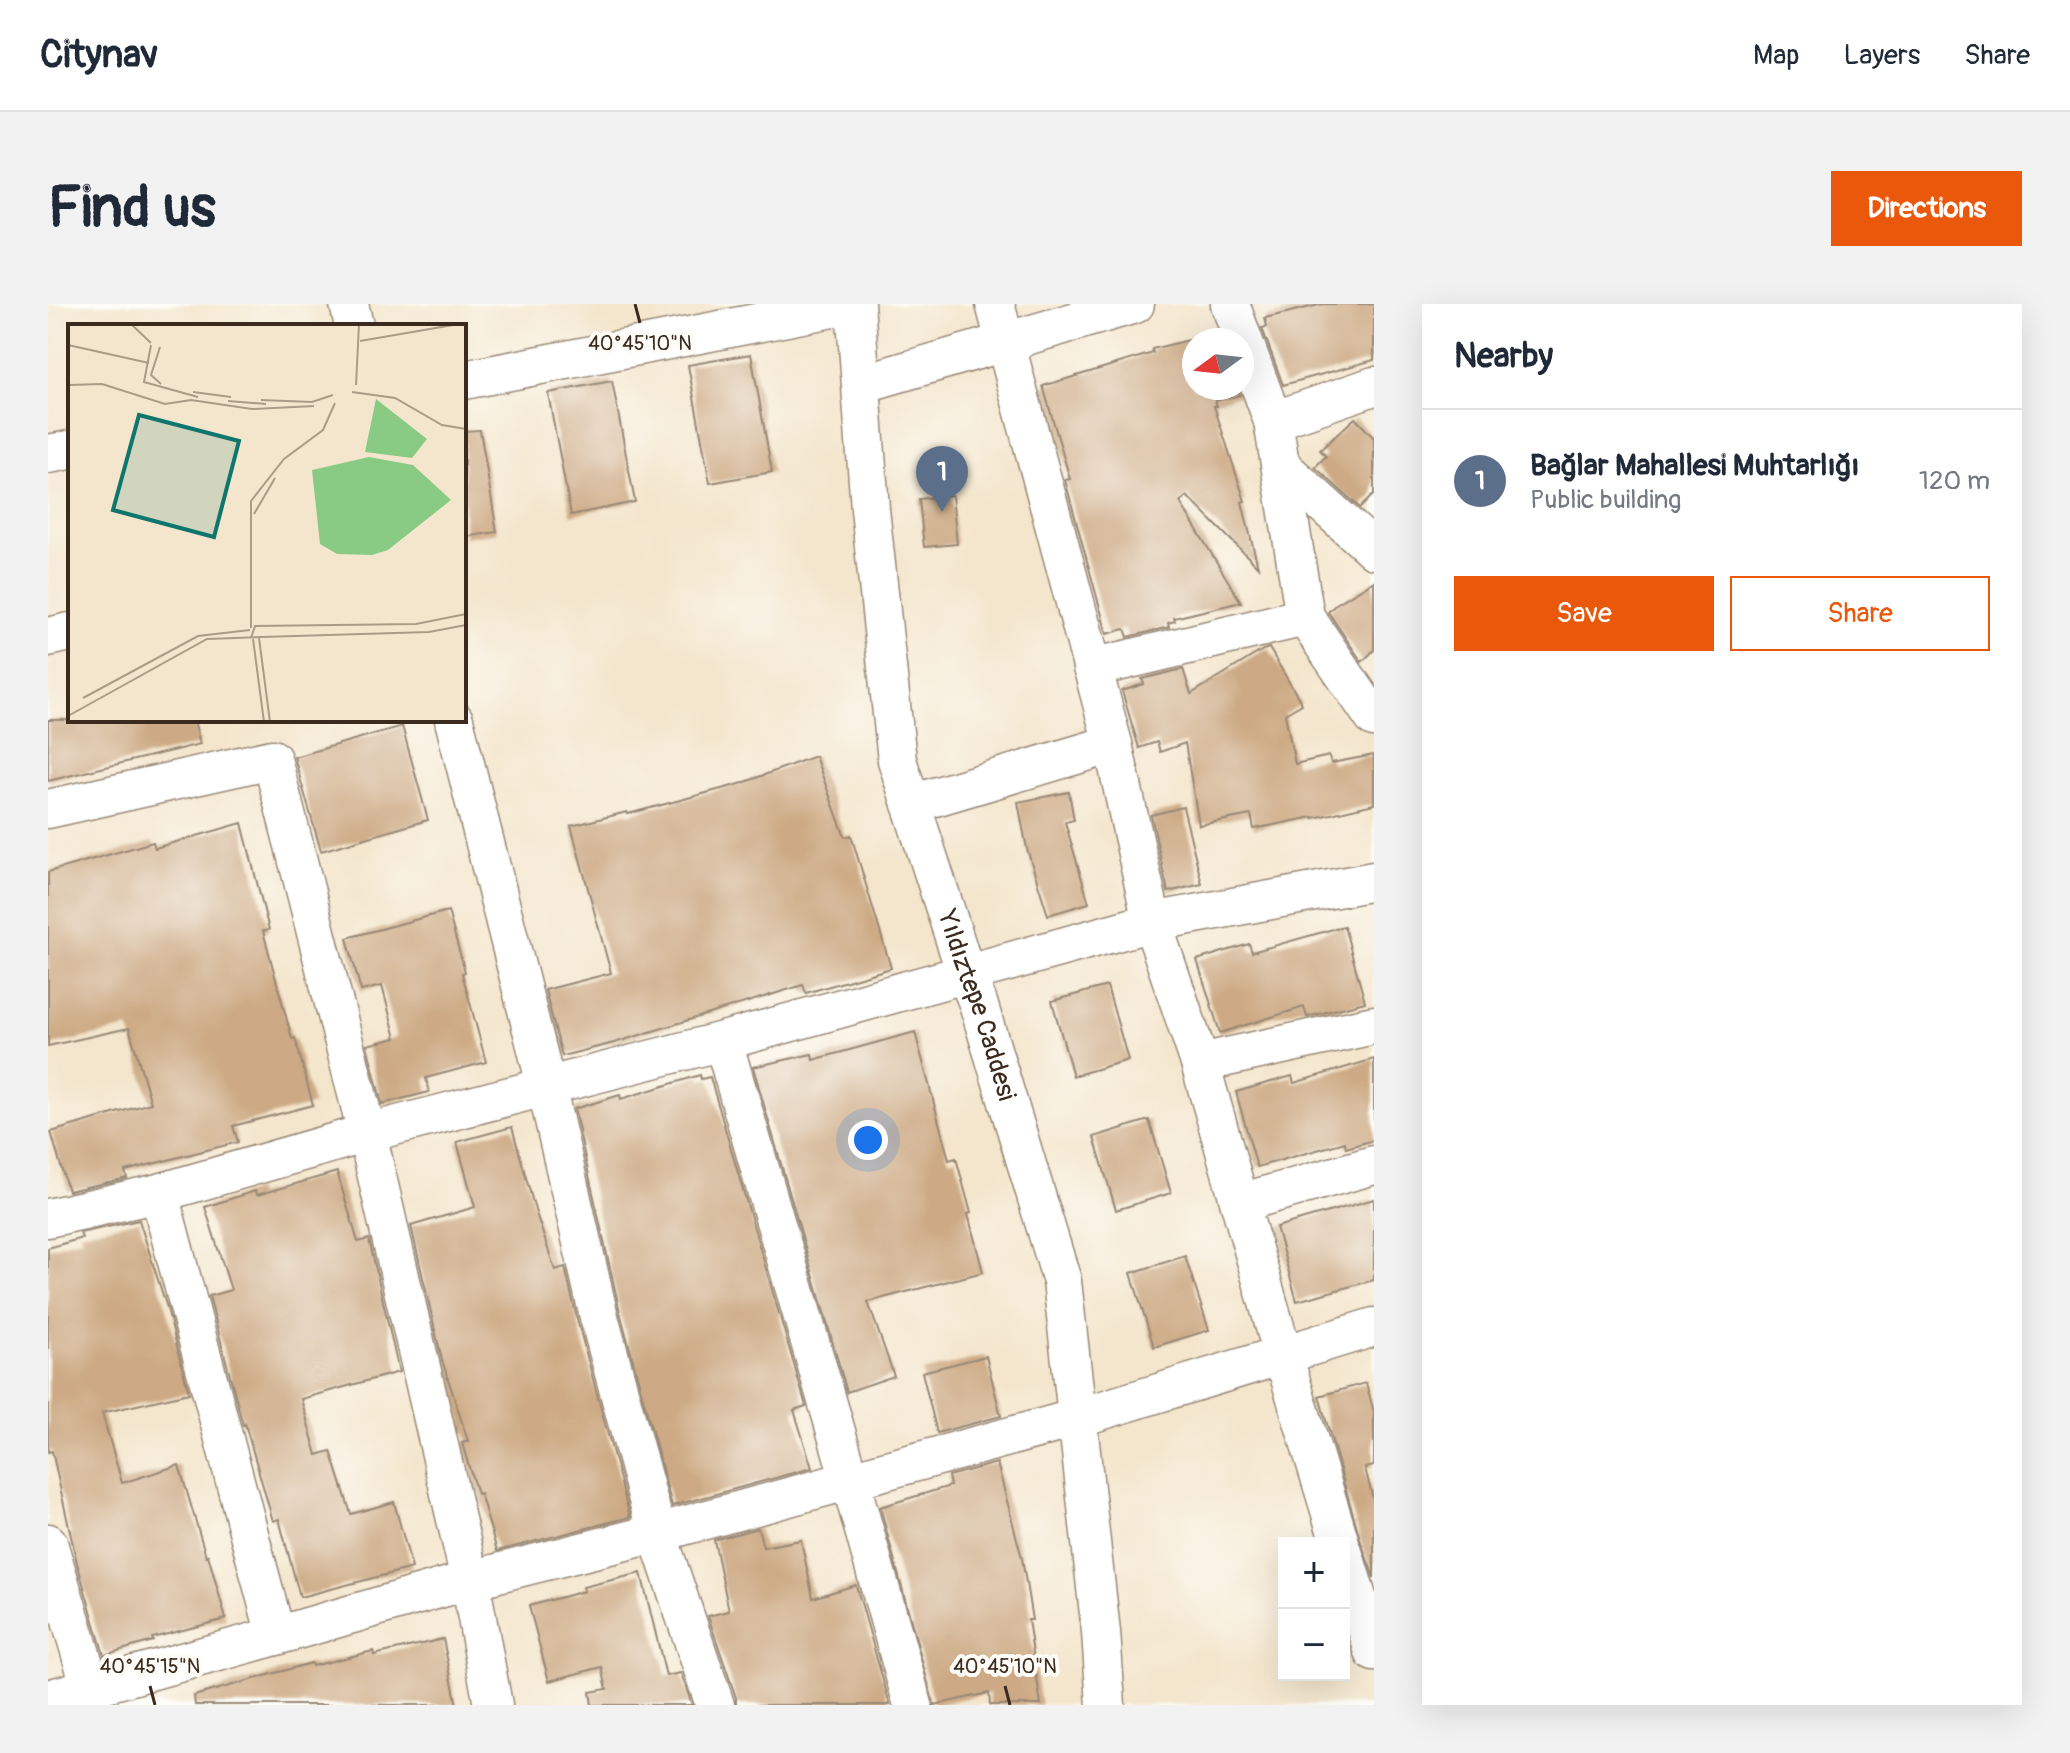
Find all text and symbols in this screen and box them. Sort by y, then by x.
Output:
text: Citynav [40,31,158,79]
text: Map [1753,38,1799,73]
text: Layers [1843,38,1920,73]
text: Share [1964,38,2030,73]
button: Directions [1831,171,2022,246]
text: Find us [48,174,216,243]
inset map [68,324,466,722]
north arrow [1182,328,1254,400]
text: 40°45'10"N [588,331,692,356]
text: Nearby [1454,335,1553,378]
pin: 1 [916,446,968,512]
text: Bağlar Mahallesi Muhtarlığı [1530,447,1859,484]
text: 1 [1475,465,1485,497]
text: 120 m [1919,465,1990,497]
text: Public building [1530,484,1681,516]
button: Save [1454,576,1714,651]
button: Share [1730,576,1990,651]
street label: Yıldıztepe Caddesi [930,905,1023,1104]
your location [848,1120,888,1160]
map controls [1278,1537,1350,1681]
button: + [1278,1537,1350,1609]
button: − [1278,1609,1350,1681]
text: 40°45'15"N [100,1654,200,1679]
text: 40°45'10"N [953,1654,1057,1679]

